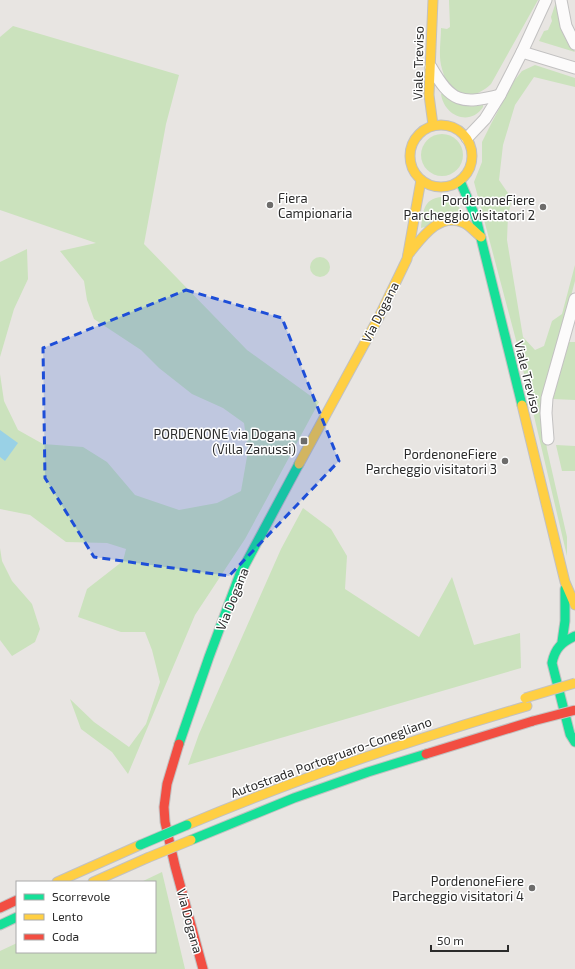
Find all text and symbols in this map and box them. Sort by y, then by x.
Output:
street label: Viale Treviso [409,26,427,100]
place label: Fiera Campionaria [278,190,352,221]
place label: PordenoneFiere Parcheggio visitatori 2 [404,192,535,223]
marker: Fiera Campionaria [265,200,275,210]
marker: PordenoneFiere Parcheggio visitatori 2 [538,202,548,212]
street label: Via Dogana [358,279,402,345]
street label: Viale Treviso [511,339,545,415]
place label: PORDENONE via Dogana (Villa Zanussi) [154,426,296,457]
marker: PORDENONE via Dogana (Villa Zanussi) [299,436,309,446]
place label: PordenoneFiere Parcheggio visitatori 3 [366,446,497,477]
marker: PordenoneFiere Parcheggio visitatori 3 [500,456,510,466]
street label: Via Dogana [212,565,252,633]
street label: Autostrada Portogruaro-Conegliano [228,713,434,801]
place label: PordenoneFiere Parcheggio visitatori 4 [392,873,524,904]
legend [16,881,156,953]
marker: PordenoneFiere Parcheggio visitatori 4 [527,883,537,893]
street label: Via Dogana [174,887,206,955]
text: Scorrevole [52,889,110,903]
text: Lento [52,909,83,923]
scale bar [431,927,508,953]
text: Coda [52,929,79,943]
text: 50 m [437,933,464,947]

